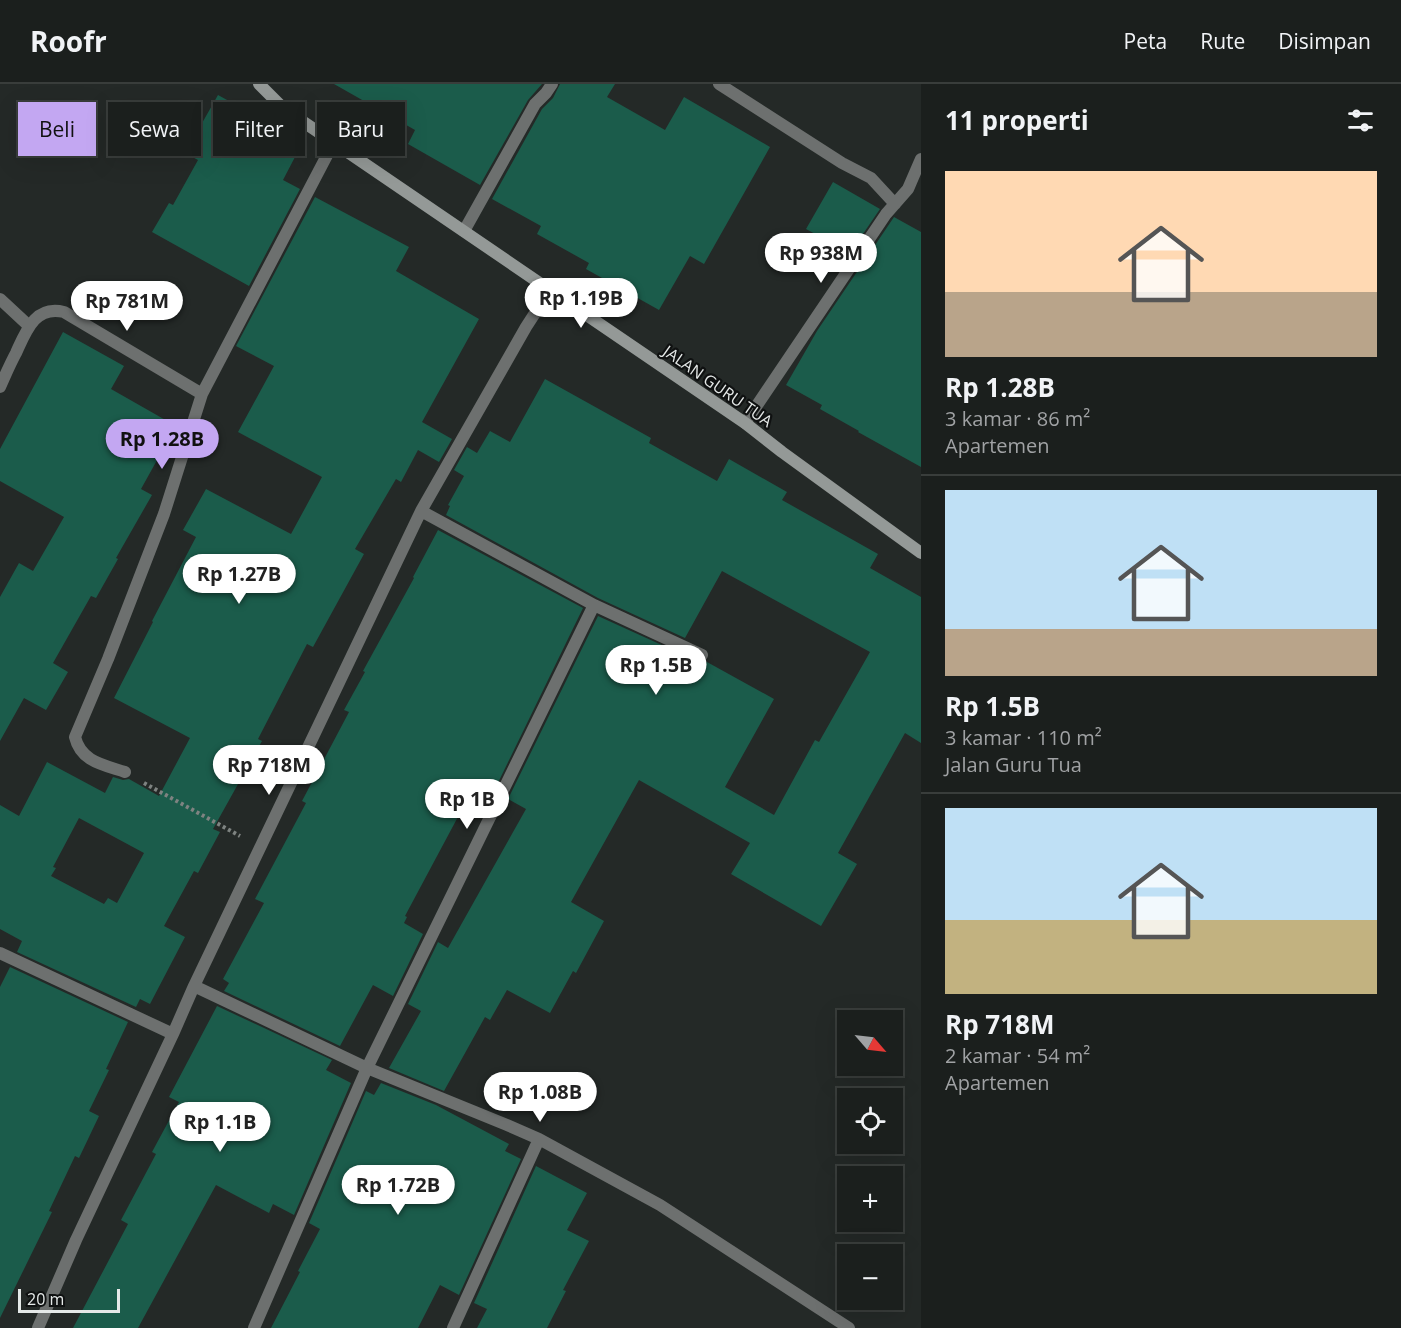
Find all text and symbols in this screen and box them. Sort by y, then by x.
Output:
text: Roofr [30,22,107,60]
text: Peta [1124,27,1167,55]
text: Rute [1200,27,1245,55]
text: Disimpan [1278,27,1371,55]
chip: Beli [18,102,96,156]
chip: Sewa [108,102,201,156]
chip: Filter [213,102,305,156]
chip: Baru [317,102,405,156]
text: 11 properti [945,102,1089,138]
icon: filters [1344,104,1377,137]
icon: home [1107,210,1215,318]
pin: Rp 938M [766,233,876,284]
text: Rp 938M [779,239,863,266]
pin: Rp 1.19B [519,278,643,329]
pin: Rp 781M [72,281,182,332]
text: Rp 1.19B [539,284,623,311]
text: Rp 781M [85,287,169,314]
street label: JALAN GURU TUA [657,339,778,432]
text: Rp 1.28B [945,369,1055,405]
text: 3 kamar · 86 m² [945,405,1090,432]
pin: Rp 1.28B [100,419,224,470]
text: Rp 1.28B [120,425,204,452]
text: Apartemen [945,432,1050,459]
icon: home [1107,529,1215,637]
pin: Rp 1.27B [177,554,301,605]
text: Rp 1.27B [197,560,281,587]
pin: Rp 1.5B [601,645,711,696]
text: Rp 1.5B [619,651,693,678]
text: Rp 1.5B [945,688,1040,724]
text: 3 kamar · 110 m² [945,724,1102,751]
pin: Rp 718M [214,745,324,796]
text: Rp 718M [227,751,311,778]
text: Jalan Guru Tua [945,751,1082,778]
pin: Rp 1B [425,779,509,830]
text: Rp 1B [439,785,495,812]
icon: home [1107,847,1215,955]
text: Rp 718M [945,1006,1054,1042]
north arrow [837,1010,903,1076]
map controls [837,1010,903,1310]
text: 2 kamar · 54 m² [945,1042,1090,1069]
text: Apartemen [945,1069,1050,1096]
pin: Rp 1.08B [478,1072,602,1123]
text: Rp 1.08B [498,1078,582,1105]
button: locate [837,1088,903,1154]
pin: Rp 1.1B [165,1102,275,1153]
text: Rp 1.1B [183,1108,257,1135]
pin: Rp 1.72B [336,1165,460,1216]
button: + [837,1166,903,1232]
text: Rp 1.72B [356,1171,440,1198]
button: − [837,1244,903,1310]
scale bar [18,1286,120,1314]
text: 20 m [27,1288,64,1310]

